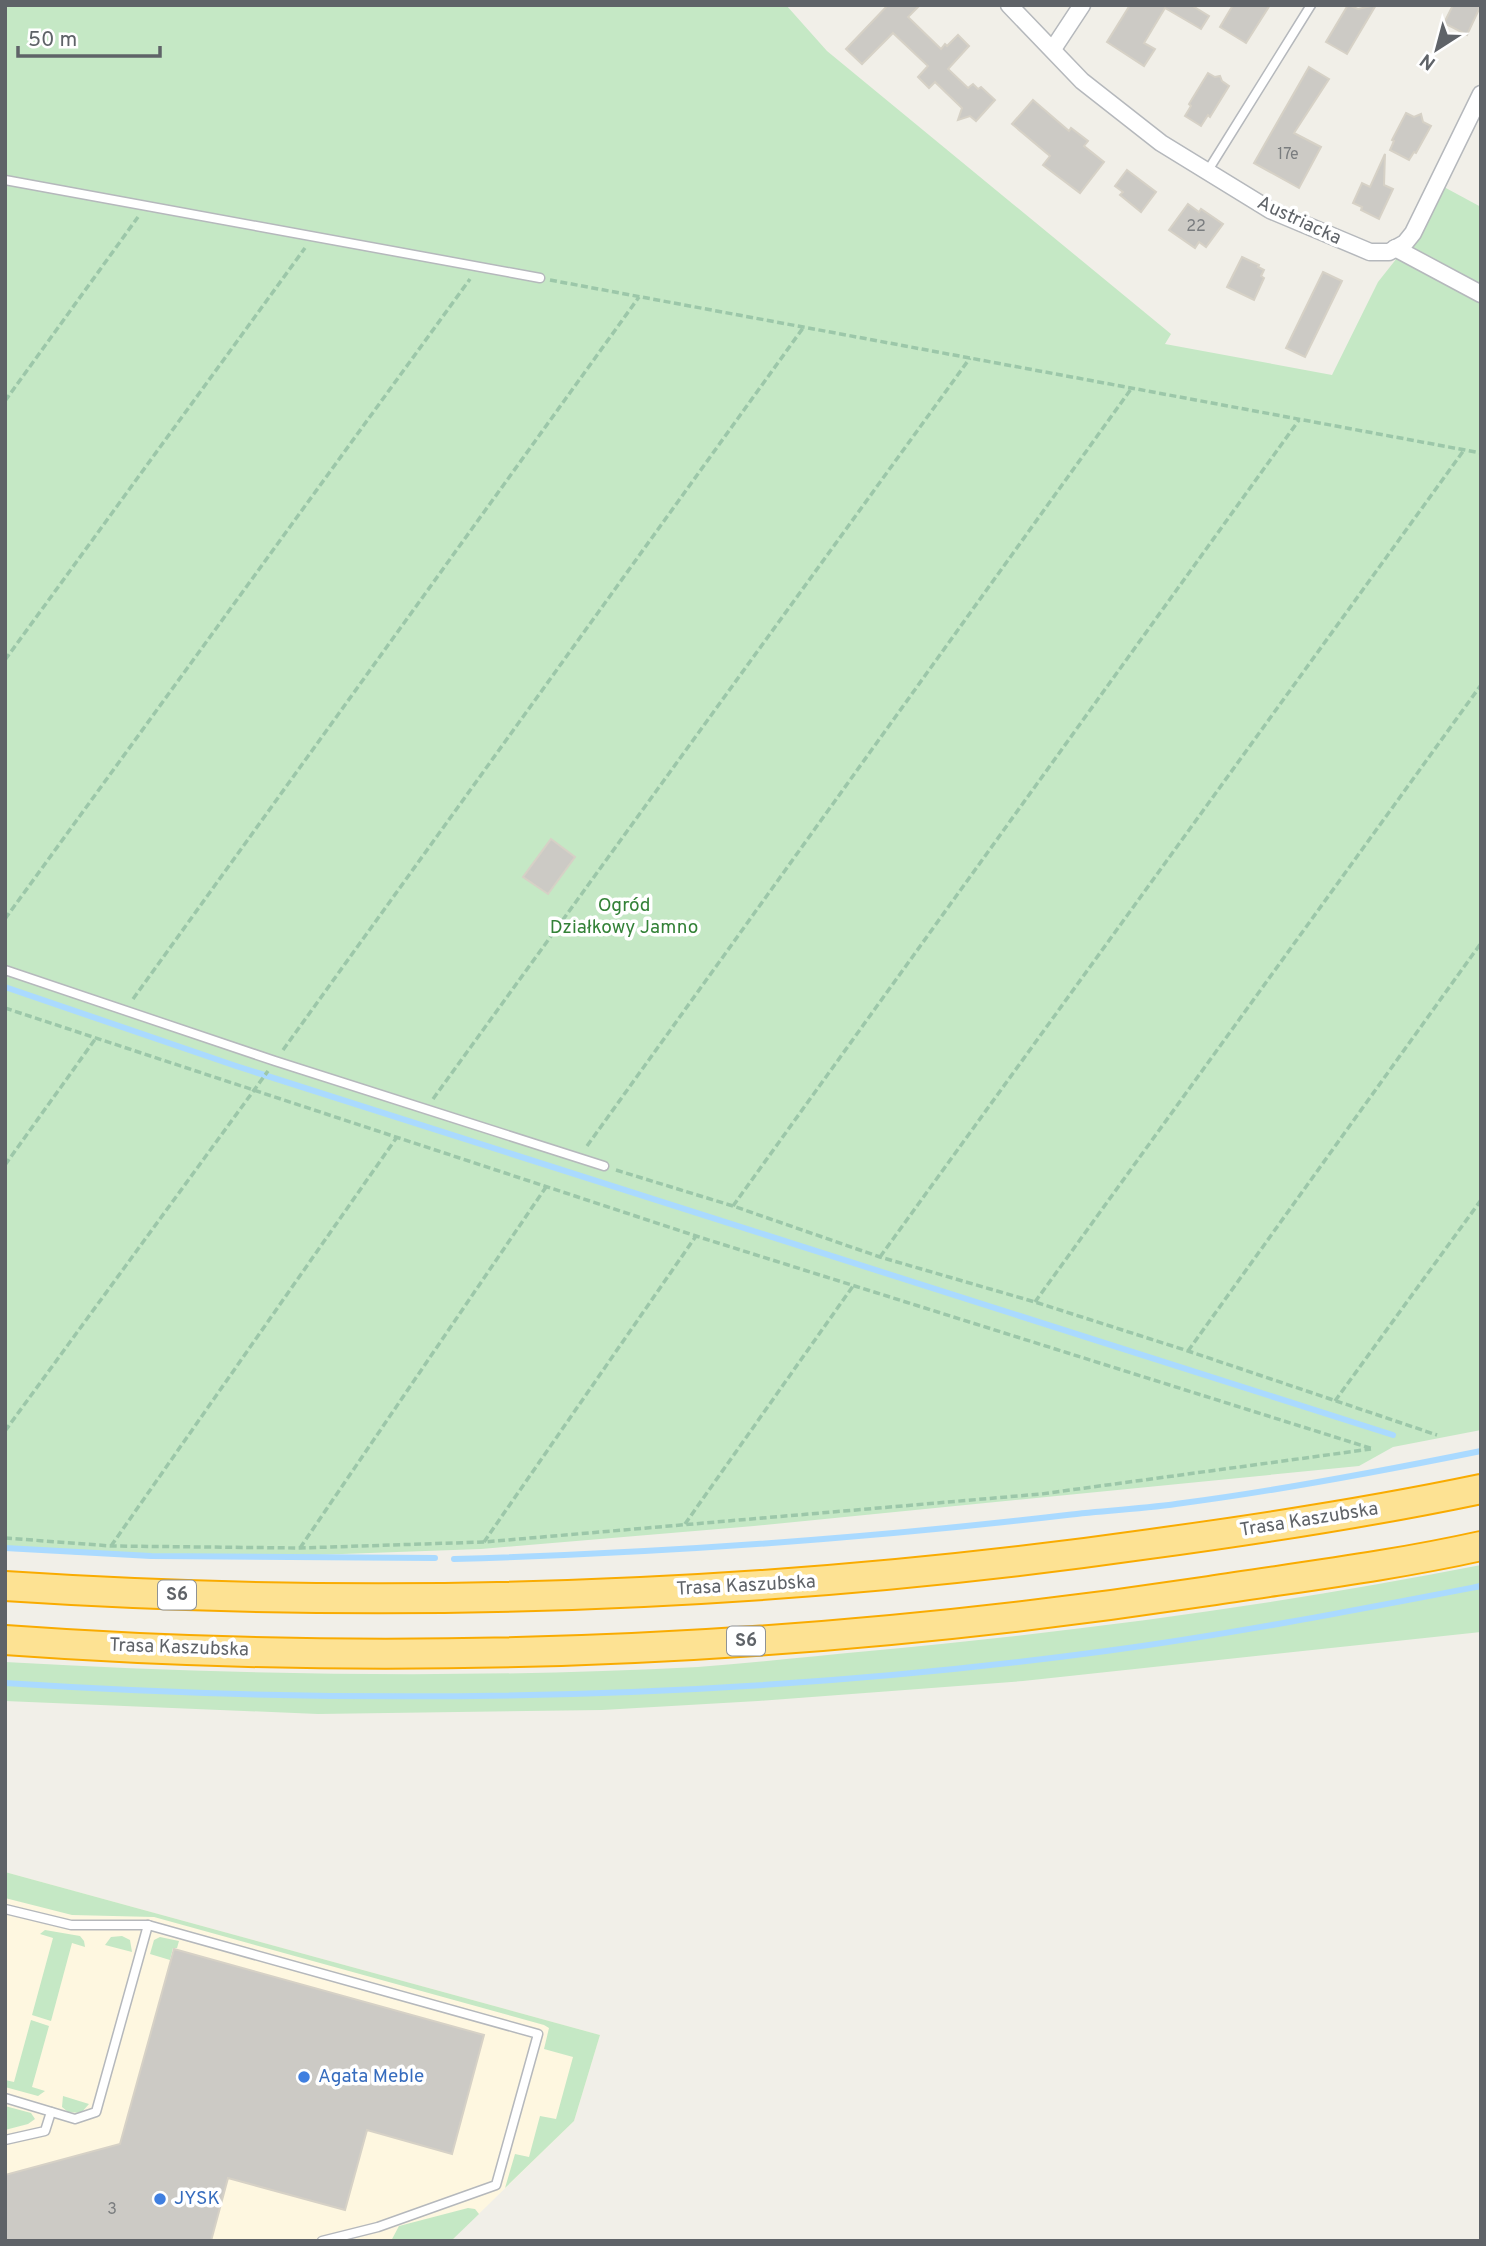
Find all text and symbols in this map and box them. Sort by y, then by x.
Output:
scale bar [18,14,159,58]
north arrow [1402,14,1472,84]
text: 50 m [28,27,77,54]
text: N [1416,47,1441,75]
house number: 17e [1277,145,1299,165]
street label: Austriacka [1253,191,1345,251]
house number: 22 [1186,217,1206,237]
park label: Ogród Działkowy Jamno [550,894,698,940]
street label: Trasa Kaszubska [1238,1497,1380,1543]
street label: Trasa Kaszubska [676,1570,816,1602]
road number: S6 [158,1580,196,1610]
road number: S6 [727,1626,765,1656]
street label: Trasa Kaszubska [109,1634,249,1662]
place label: Agata Meble [318,2065,424,2089]
marker: Agata Meble [296,2069,312,2085]
place label: JYSK [174,2187,220,2211]
marker: JYSK [152,2191,168,2207]
house number: 3 [107,2200,117,2220]

